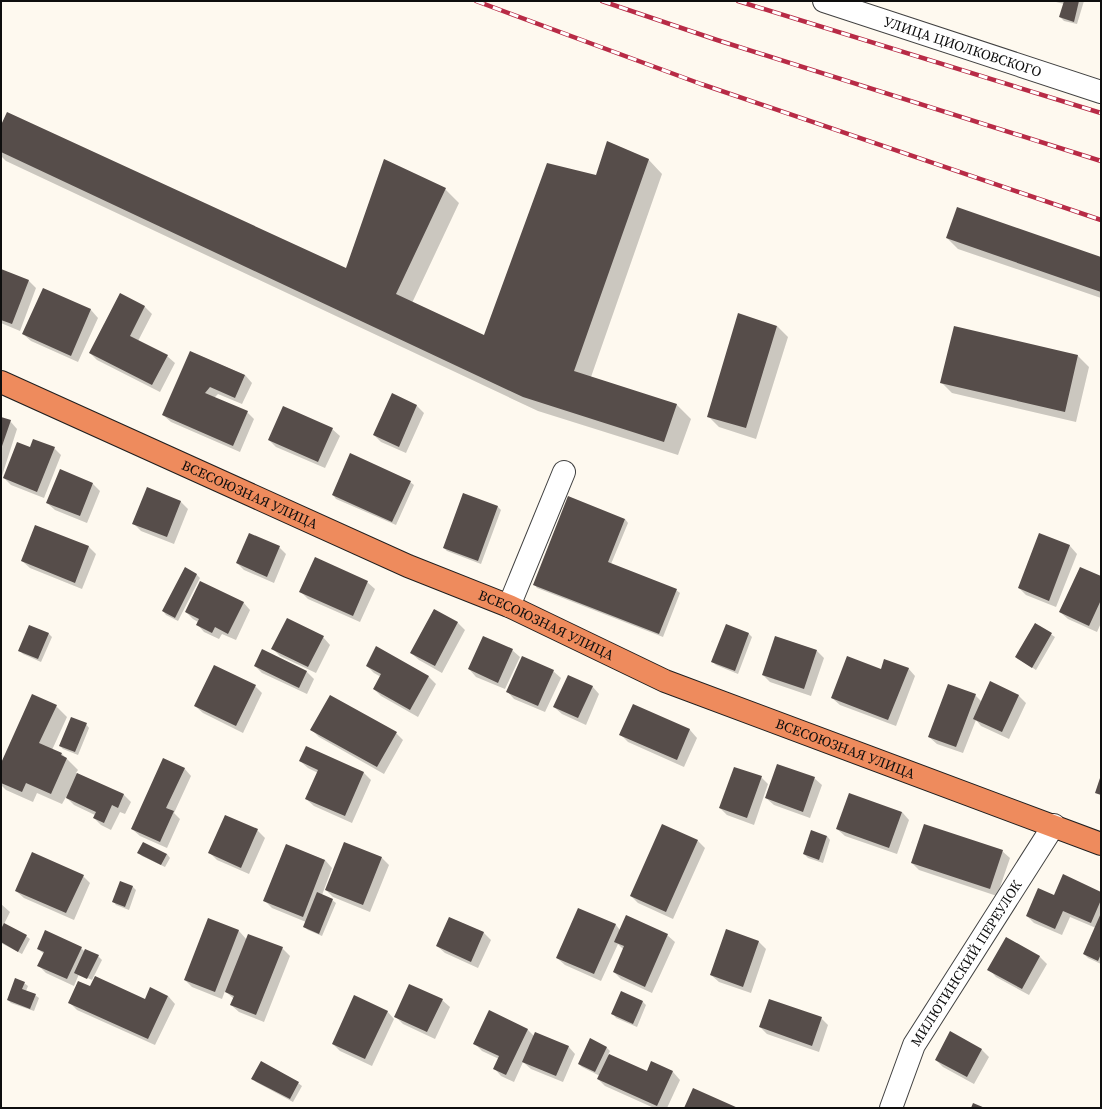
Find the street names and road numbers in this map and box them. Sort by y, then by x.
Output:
street label: УЛИЦА ЦИОЛКОВСКОГО [881,11,1044,82]
street label: ВСЕСОЮЗНАЯ УЛИЦА [178,455,322,534]
street label: ВСЕСОЮЗНАЯ УЛИЦА [476,585,618,665]
street label: ВСЕСОЮЗНАЯ УЛИЦА [773,713,919,784]
street label: МИЛЮТИНСКИЙ ПЕРЕУЛОК [906,876,1027,1050]

